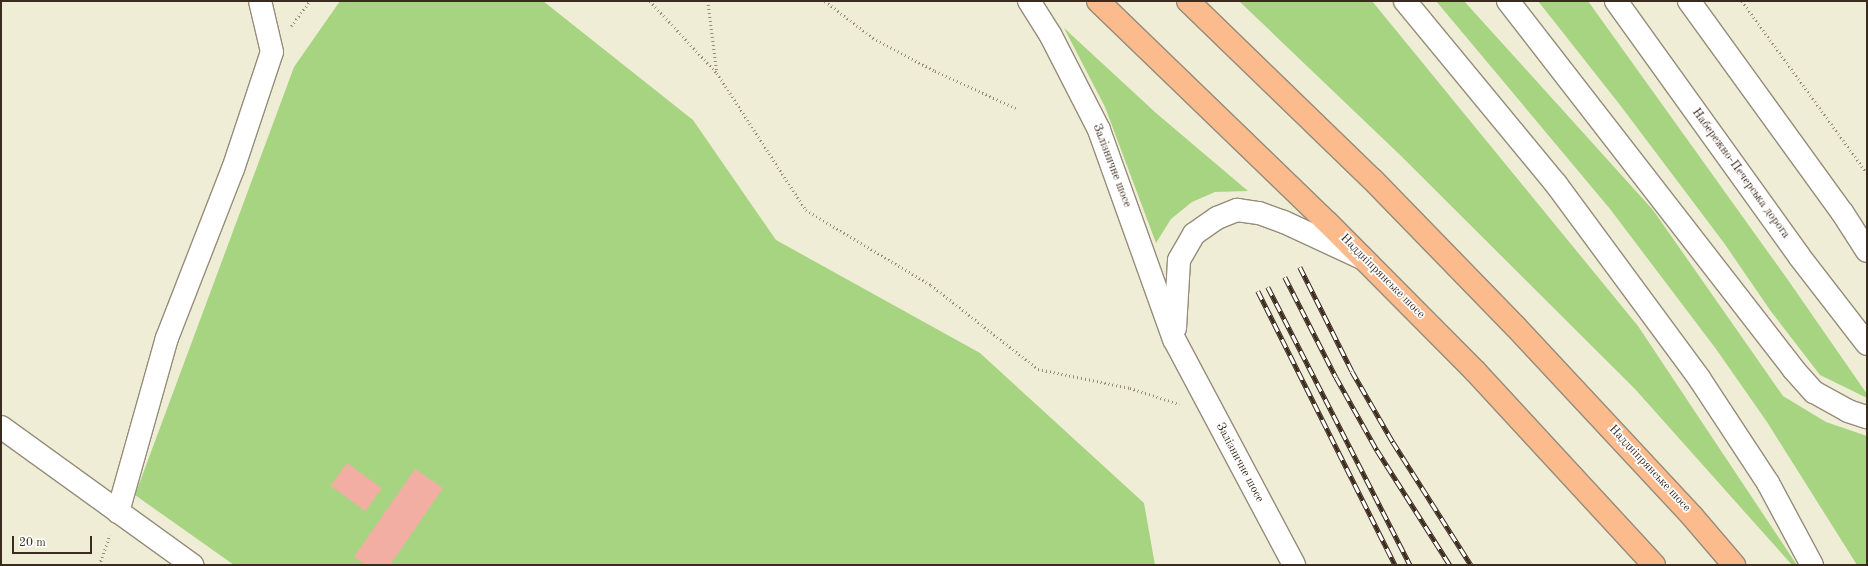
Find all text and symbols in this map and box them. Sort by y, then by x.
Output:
street label: Набережно-Печерська дорога [1688,106,1792,242]
street label: Залізничне шосе [1088,122,1134,210]
street label: Наддніпрянське шосе [1337,232,1427,322]
street label: Залізничне шосе [1212,421,1266,505]
street label: Наддніпрянське шосе [1605,423,1693,515]
scale bar [14,528,94,554]
text: 20 m [19,537,46,549]

